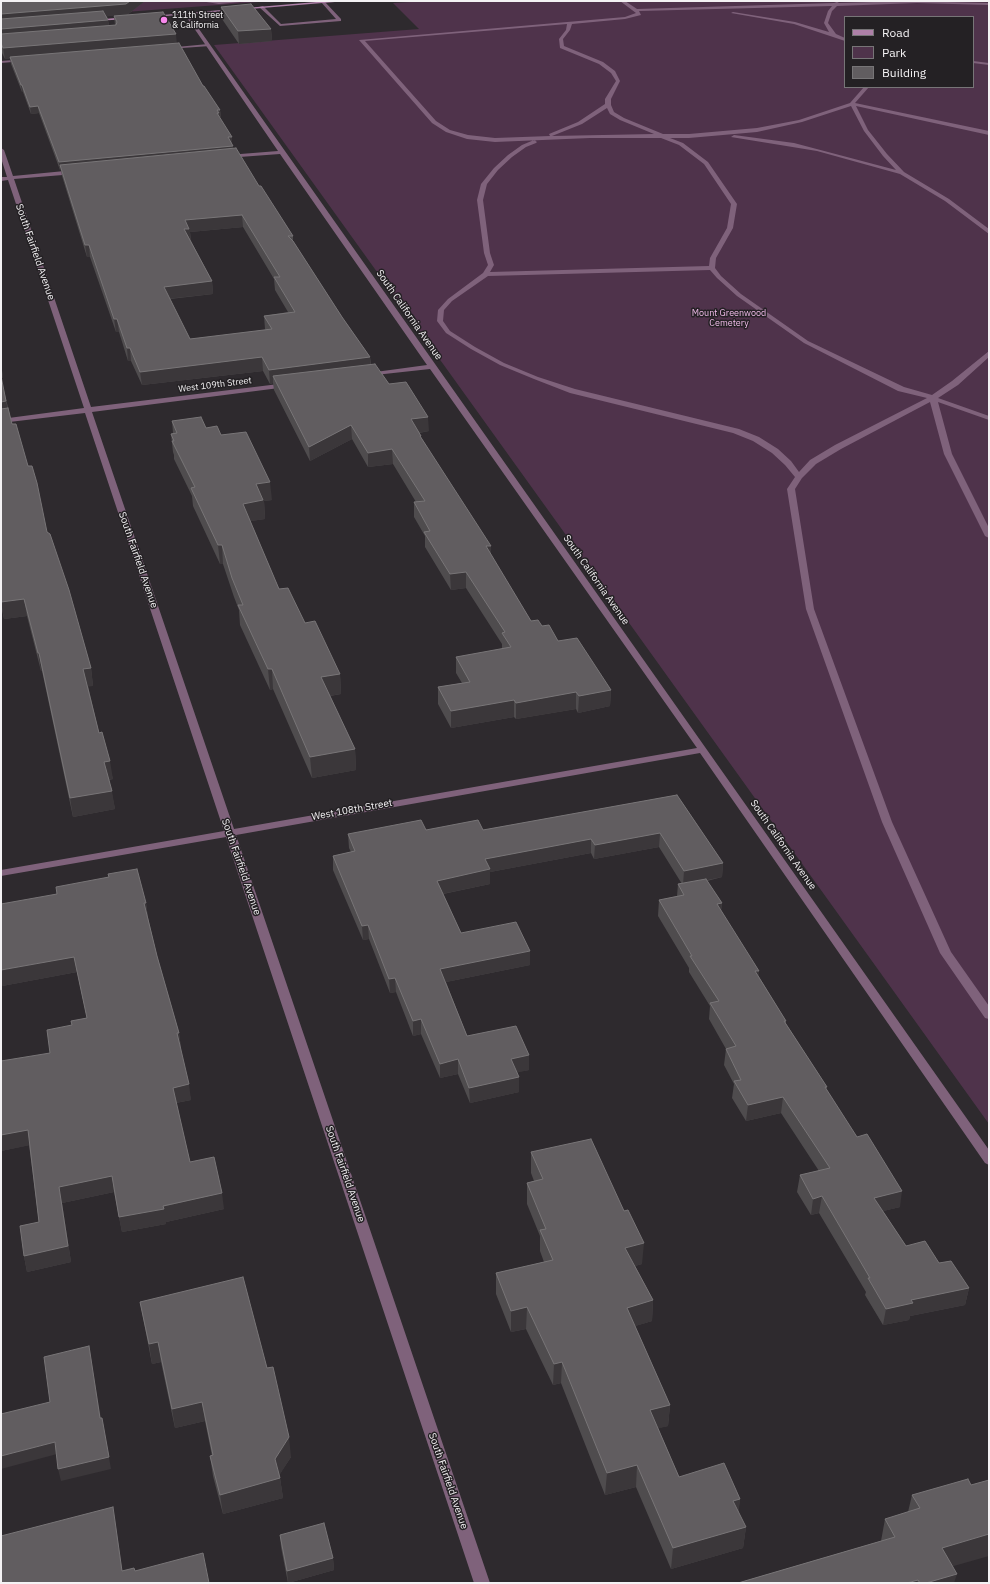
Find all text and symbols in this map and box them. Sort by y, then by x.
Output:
place label: 111th Street & California [172,10,223,31]
marker: 111th Street & California [159,15,169,25]
legend [844,16,974,88]
text: Road [882,25,910,40]
text: Park [882,45,906,60]
text: Building [882,65,926,80]
street label: South Fairfield Avenue [13,202,57,302]
street label: South California Avenue [373,268,445,362]
park label: Mount Greenwood Cemetery [692,308,766,329]
street label: West 109th Street [178,375,252,395]
street label: South Fairfield Avenue [116,510,160,610]
street label: South California Avenue [560,533,632,627]
street label: West 108th Street [311,797,393,823]
street label: South California Avenue [747,798,819,892]
street label: South Fairfield Avenue [219,817,263,917]
street label: South Fairfield Avenue [323,1124,367,1224]
street label: South Fairfield Avenue [426,1431,470,1531]

